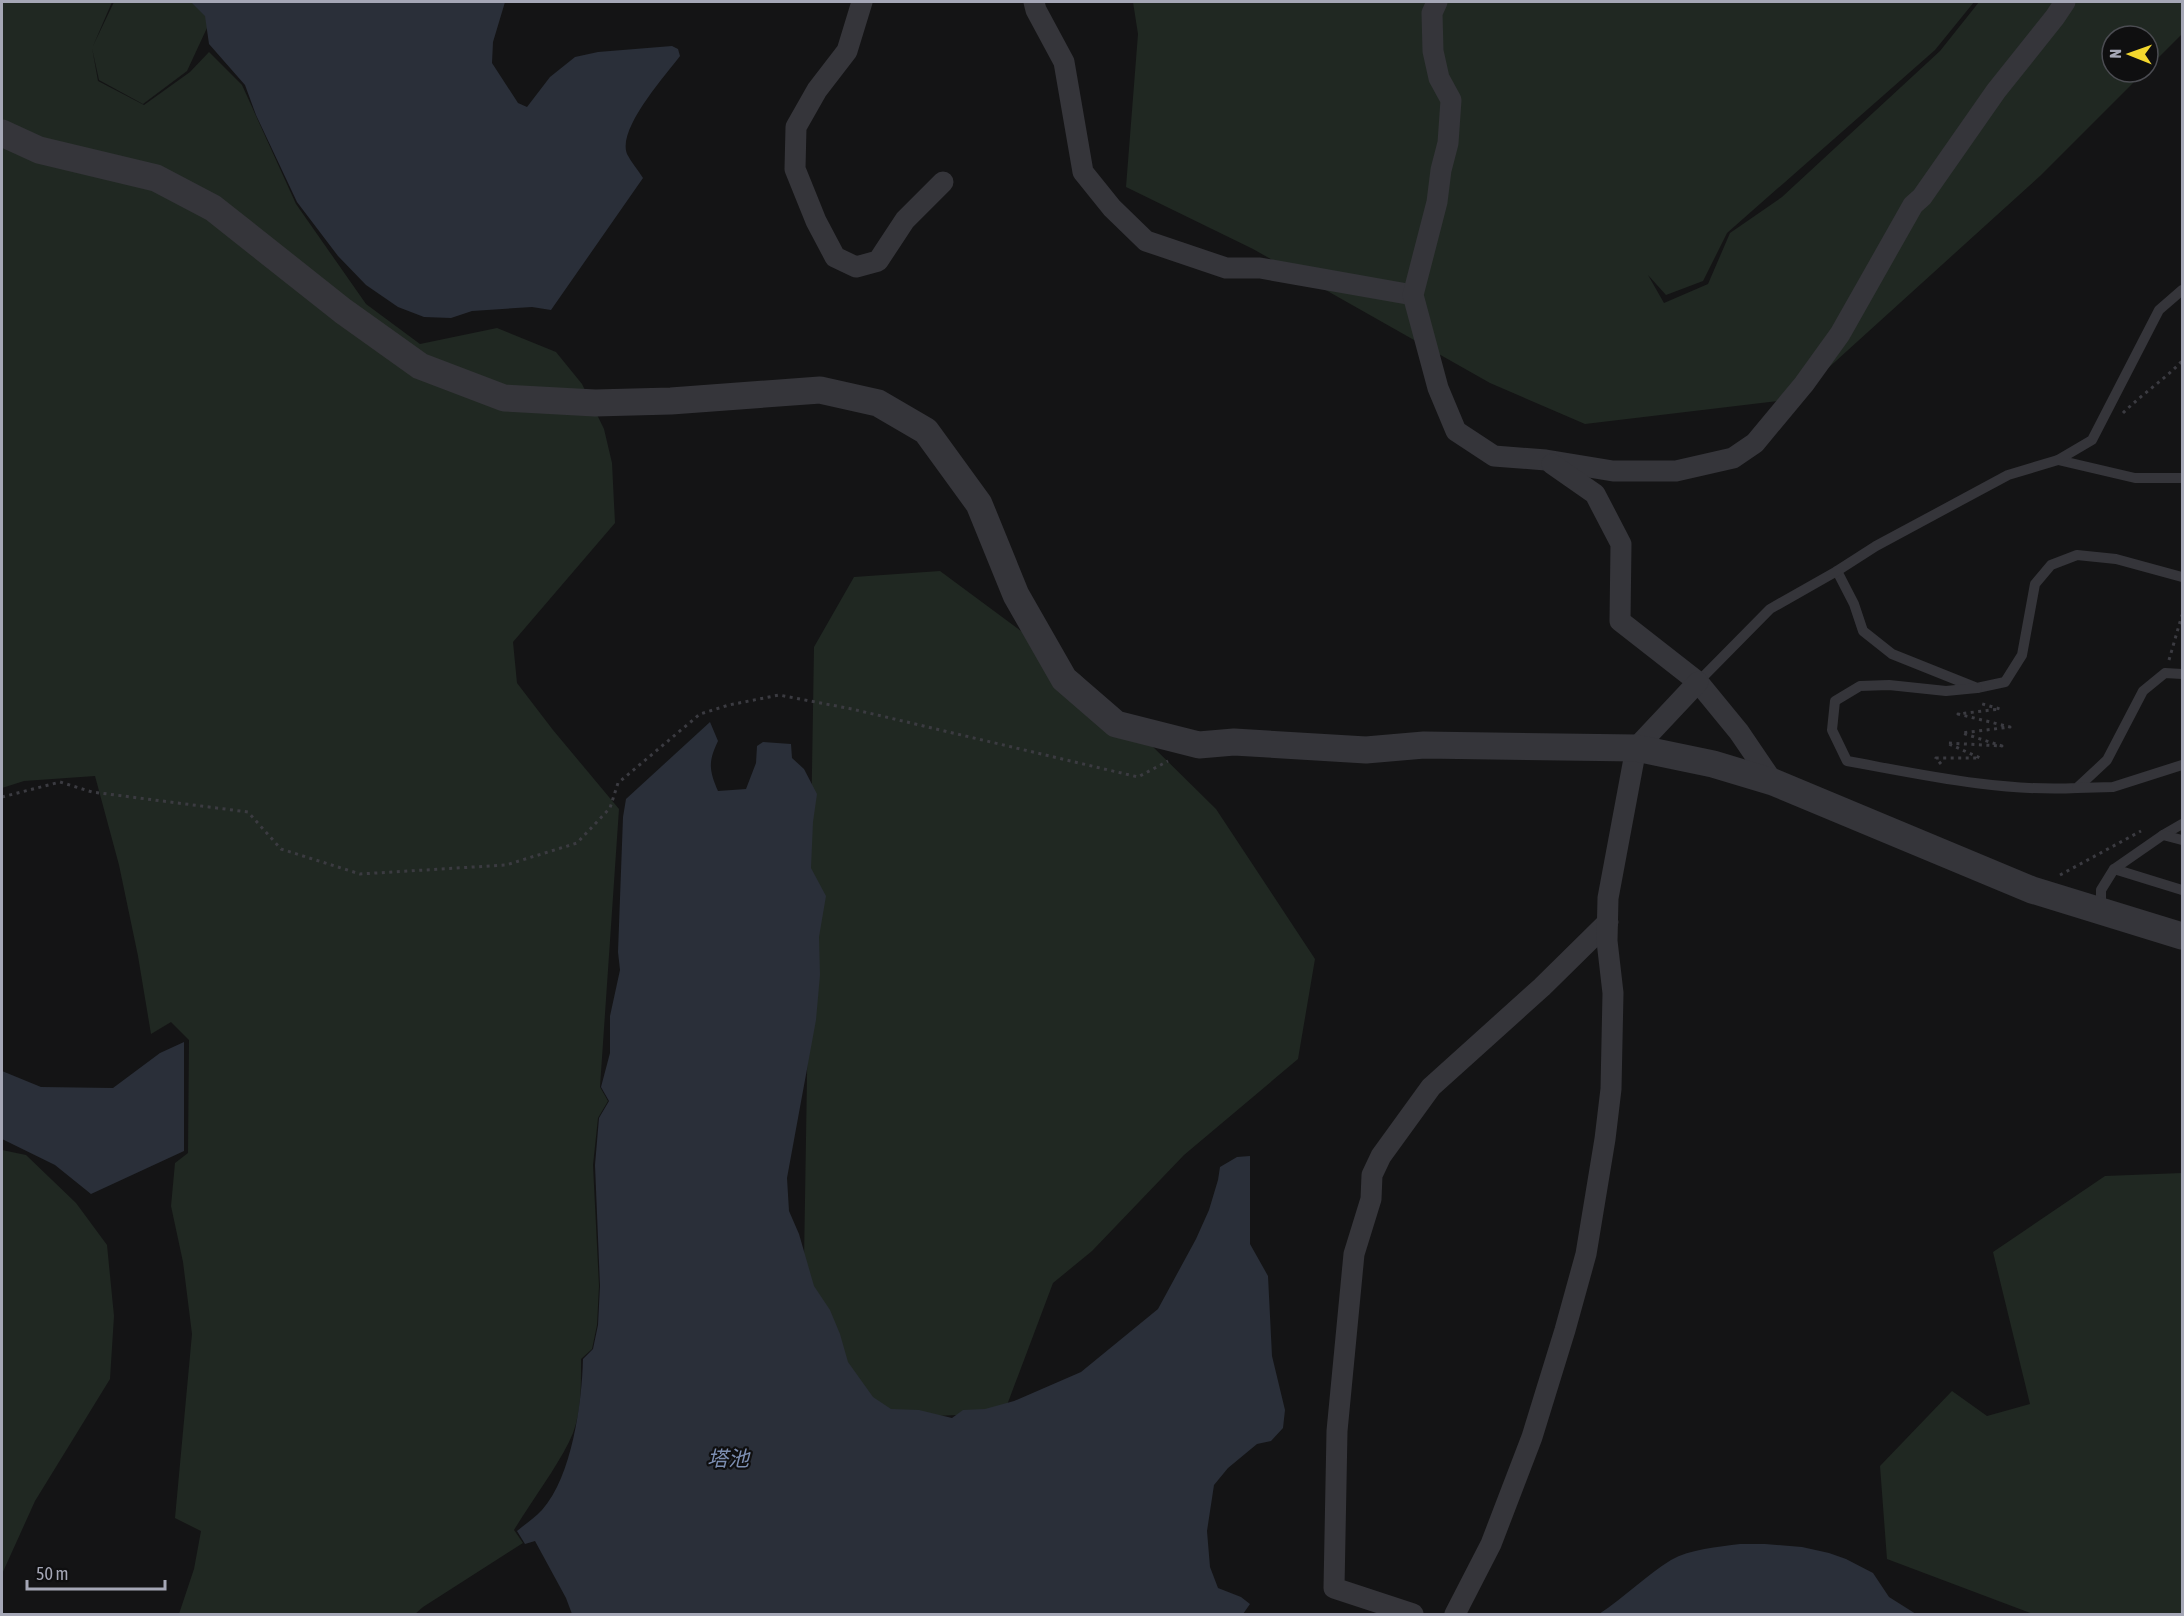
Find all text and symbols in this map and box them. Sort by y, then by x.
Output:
north arrow [2100,24,2160,84]
text: N [2106,49,2124,59]
water label: 塔池 [707,1446,751,1470]
scale bar [27,1553,165,1591]
text: 50 m [36,1563,68,1584]

